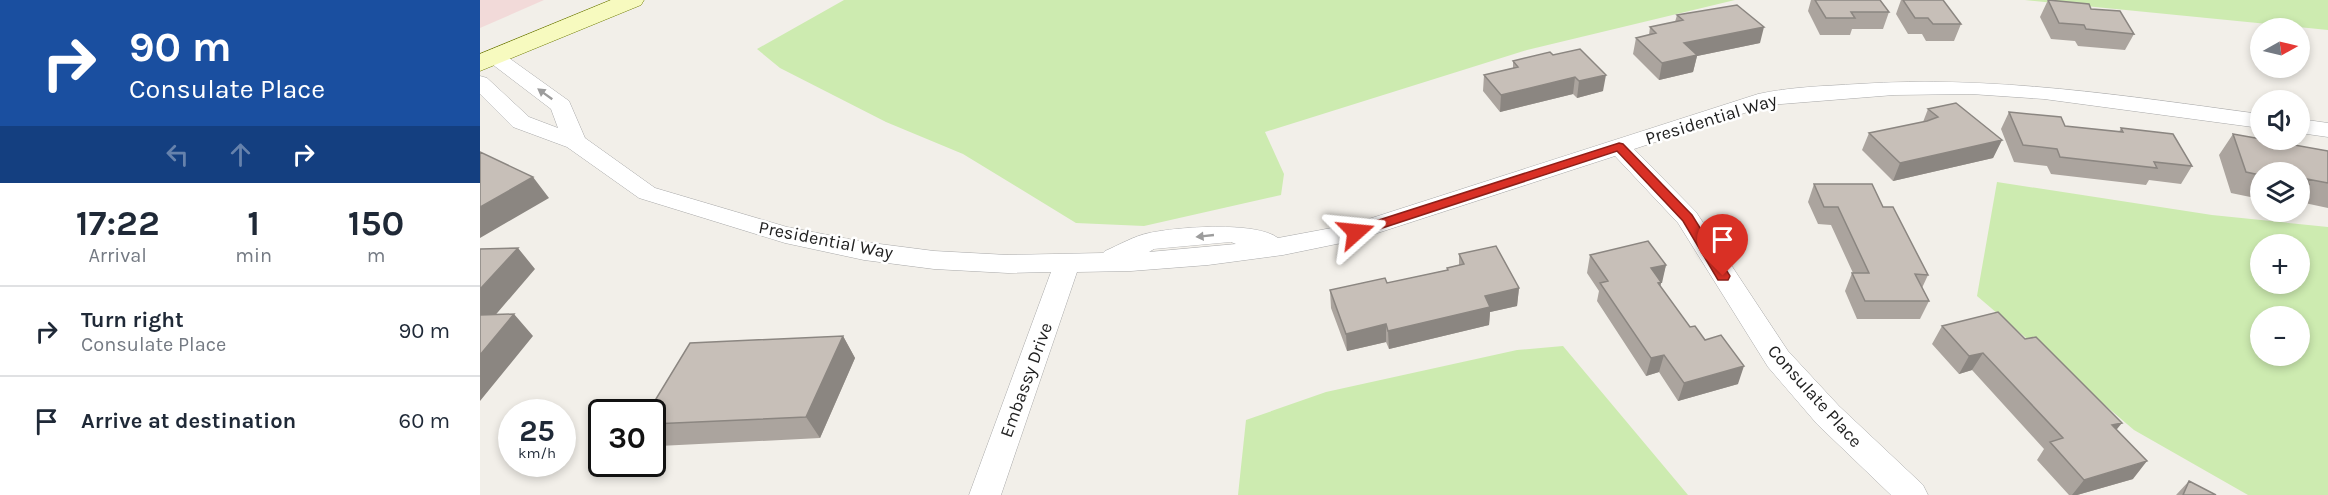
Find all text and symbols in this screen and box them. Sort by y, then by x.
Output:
north arrow [2250,18,2310,78]
map controls [2250,18,2310,366]
text: 90 m [129,22,232,72]
icon: right [30,24,108,102]
text: Consulate Place [129,73,325,105]
one-way arrow [538,88,554,100]
street label: Presidential Way [1643,88,1780,149]
button: sound [2250,90,2310,150]
icon: left [161,138,194,171]
icon: ahead [224,138,257,171]
icon: right [287,138,320,171]
button: layers [2250,162,2310,222]
position arrow [1324,200,1388,264]
text: 17:22 [76,202,160,244]
text: 1 [247,202,260,244]
text: 150 [348,202,404,244]
pin [1697,214,1748,276]
street label: Presidential Way [757,216,896,264]
icon: arrive [1706,223,1739,256]
one-way arrow [1195,231,1214,241]
button: + [2250,234,2310,294]
text: Arrival [88,244,147,267]
text: min [235,244,272,267]
text: m [367,244,385,267]
button: − [2250,306,2310,366]
text: Turn right [81,307,184,333]
icon: right [30,315,63,348]
text: 90 m [398,318,450,344]
street label: Embassy Drive [995,319,1057,441]
text: Consulate Place [81,333,226,356]
street label: Consulate Place [1763,340,1867,452]
speed limit sign: 30 [588,399,666,477]
icon: arrive [30,405,63,438]
text: Arrive at destination [81,408,296,434]
text: 60 m [399,408,450,434]
text: 25 [519,413,555,449]
text: km/h [518,444,556,462]

